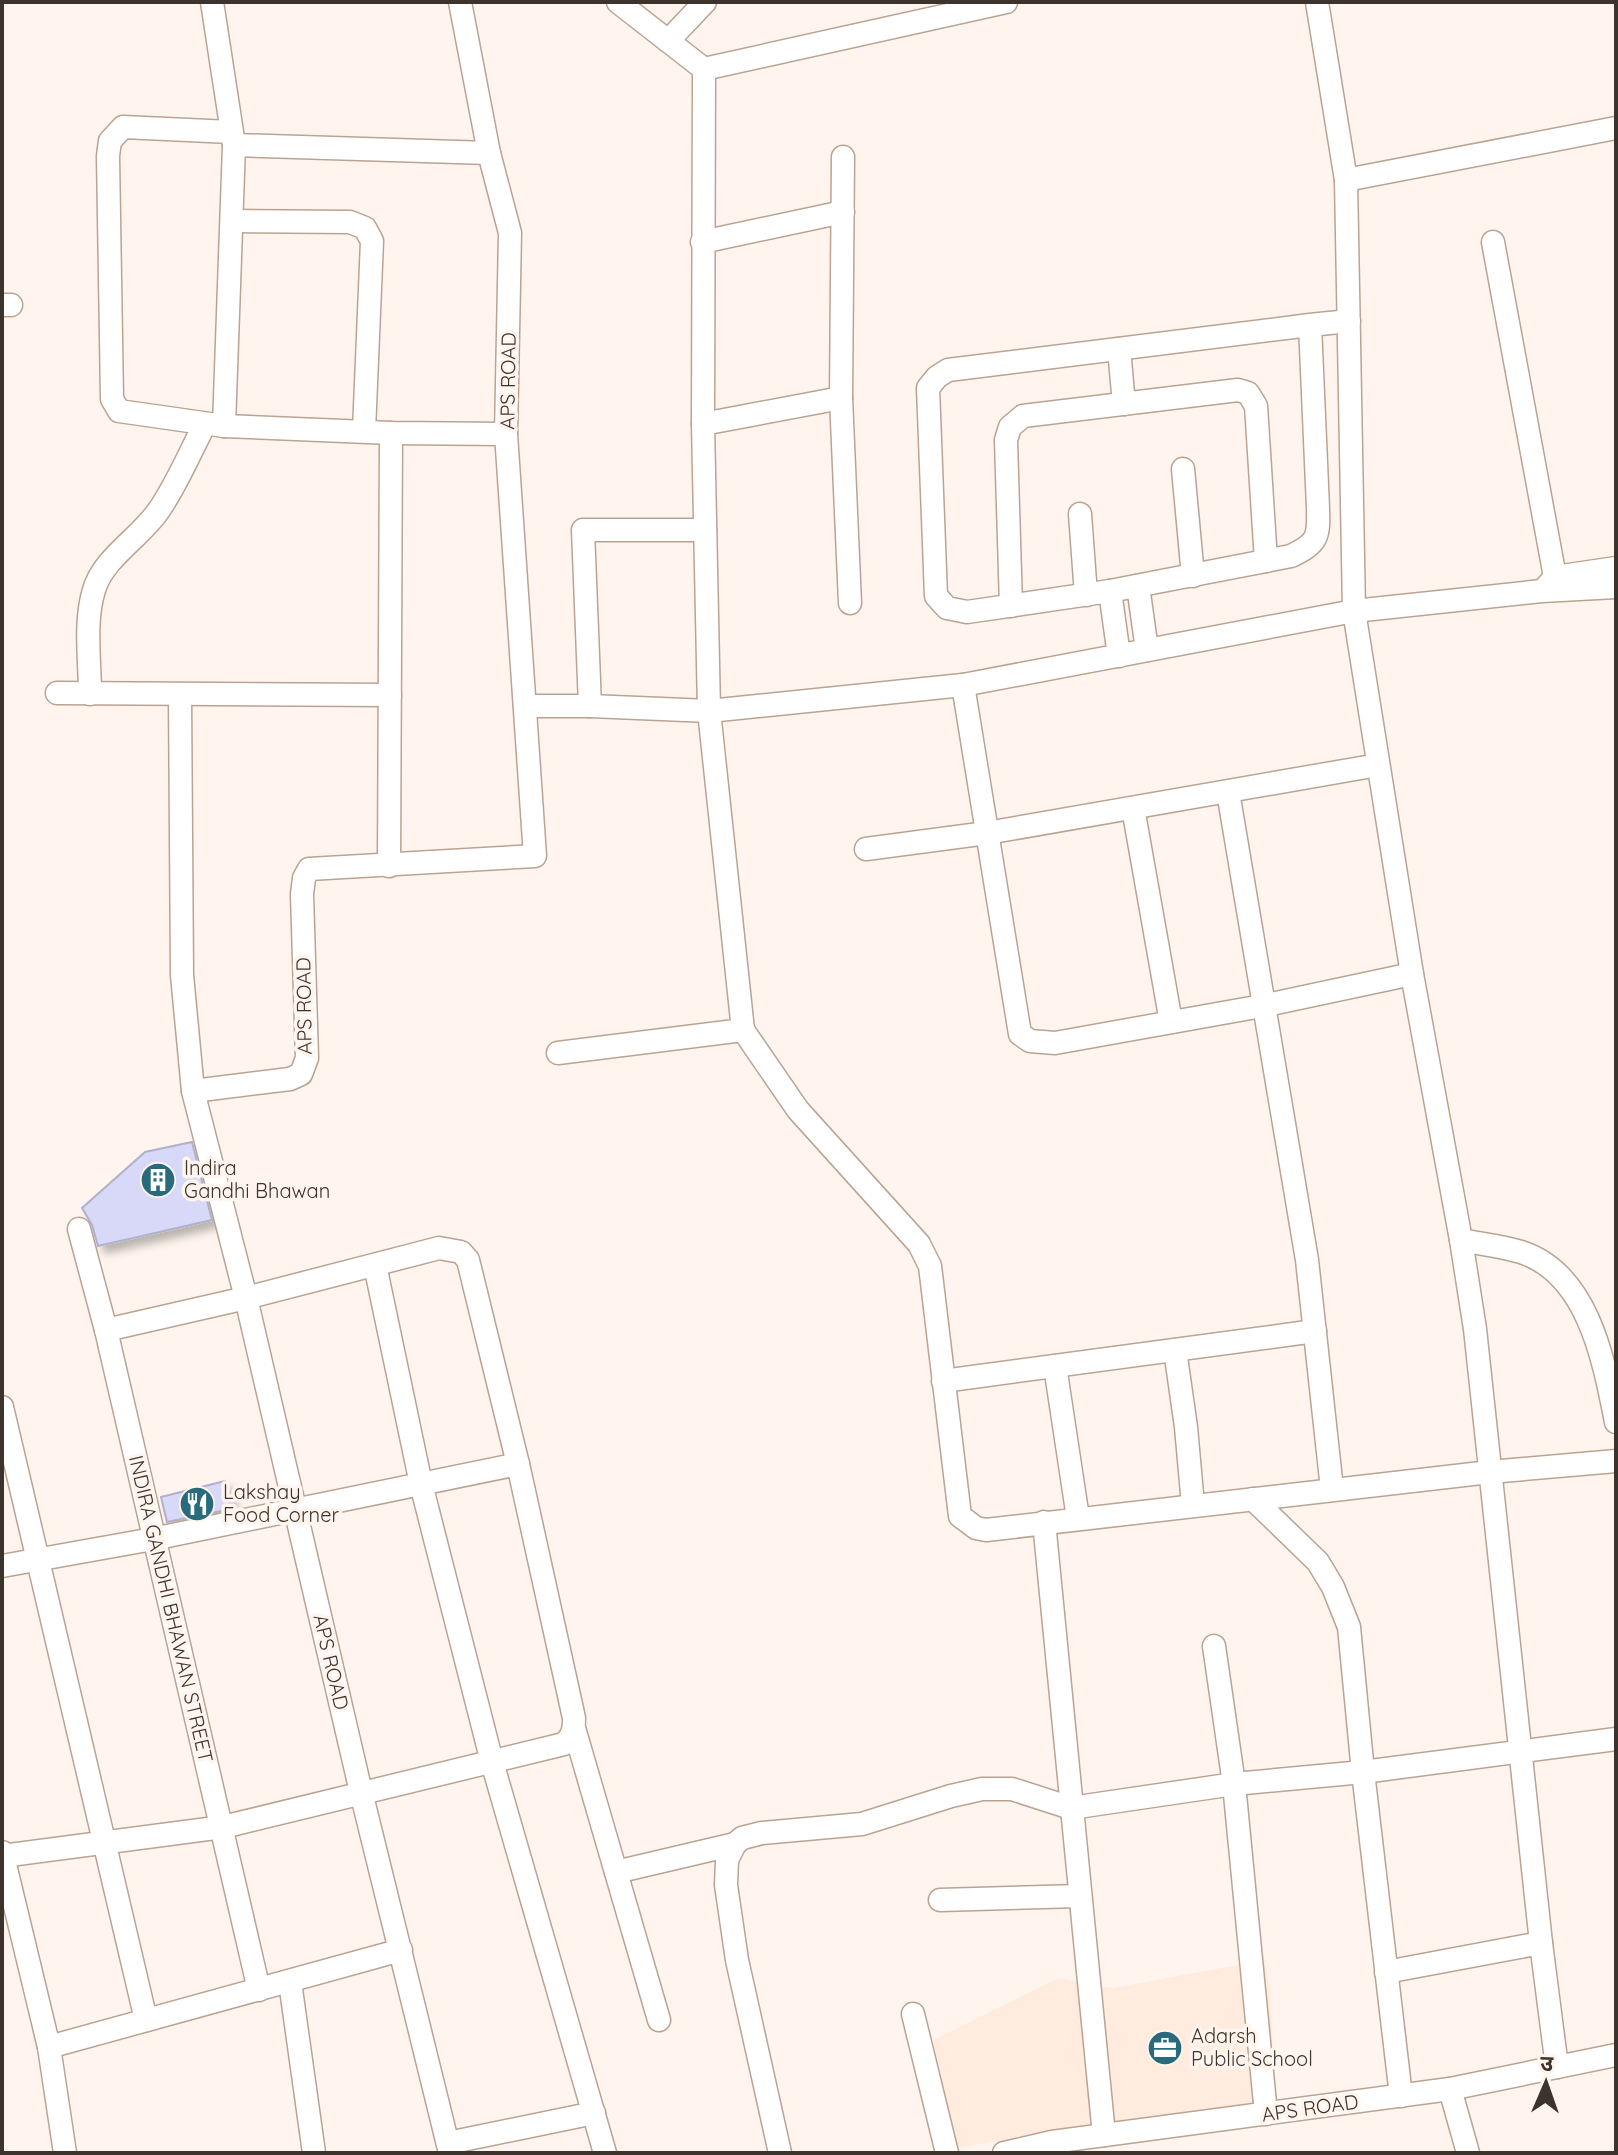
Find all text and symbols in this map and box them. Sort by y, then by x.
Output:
street label: APS ROAD [494,332,521,430]
street label: APS ROAD [290,957,317,1055]
place label: Indira Gandhi Bhawan [184,1155,330,1203]
building icon: Indira Gandhi Bhawan [139,1161,177,1199]
street label: INDIRA GANDHI BHAWAN STREET [124,1453,219,1765]
place label: Lakshay Food Corner [223,1479,339,1527]
restaurant icon: Lakshay Food Corner [178,1485,216,1523]
street label: APS ROAD [308,1612,355,1712]
place label: Adarsh Public School [1191,2023,1313,2071]
office icon: Adarsh Public School [1146,2029,1184,2067]
north arrow [1506,2043,1586,2123]
text: उ [1540,2049,1555,2077]
street label: APS ROAD [1260,2088,1360,2127]

